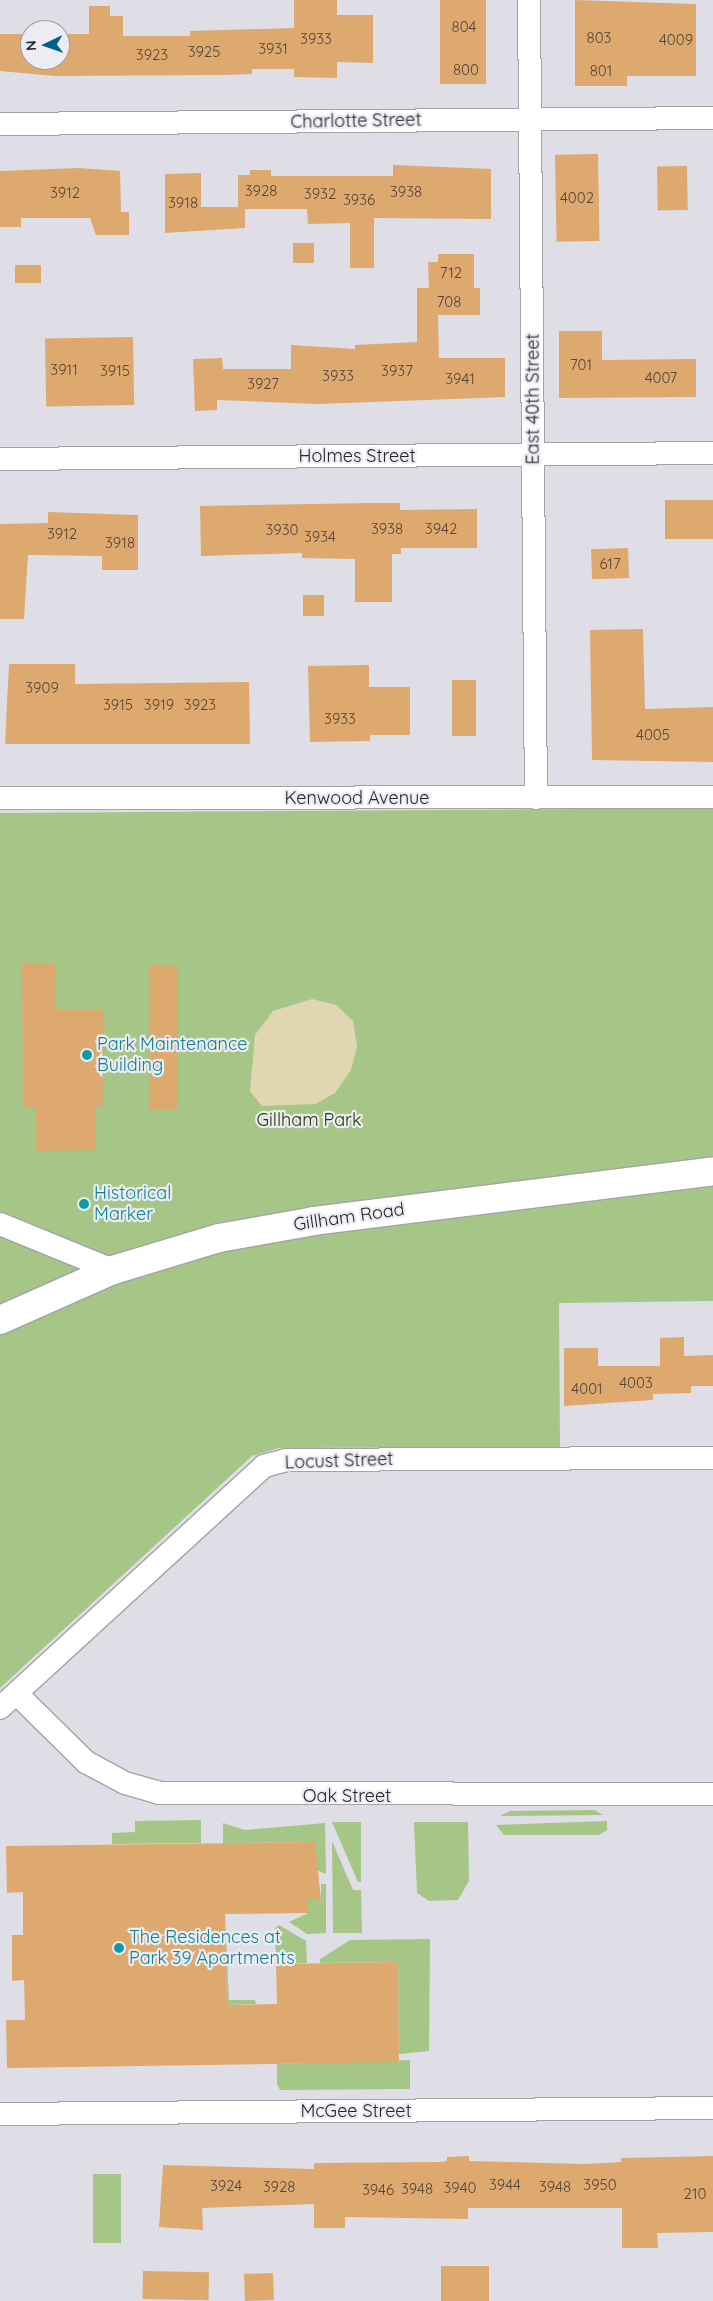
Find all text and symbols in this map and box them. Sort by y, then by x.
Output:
house number: 804 [452,18,476,36]
north arrow [20,20,70,70]
house number: 803 [587,29,611,47]
house number: 3933 [300,30,332,48]
house number: 4009 [659,31,693,49]
text: N [22,40,40,51]
house number: 3931 [258,40,288,58]
house number: 3925 [188,43,220,61]
house number: 3923 [136,46,168,64]
house number: 800 [453,61,479,79]
house number: 801 [590,62,612,80]
street label: Charlotte Street [290,109,422,133]
house number: 3928 [245,182,277,200]
house number: 3938 [390,183,422,201]
house number: 3912 [50,184,80,202]
house number: 3932 [304,185,336,203]
house number: 4002 [560,189,594,207]
house number: 3936 [343,191,375,209]
house number: 3918 [168,194,198,212]
house number: 712 [440,264,462,282]
house number: 708 [437,293,461,311]
street label: East 40th Street [522,333,544,465]
house number: 701 [570,356,592,374]
house number: 3911 [50,361,78,379]
house number: 3915 [100,362,130,380]
house number: 3937 [381,362,413,380]
house number: 3933 [322,367,354,385]
house number: 4007 [645,369,677,387]
house number: 3941 [445,370,475,388]
house number: 3927 [247,375,279,393]
street label: Holmes Street [298,445,416,467]
house number: 3938 [371,520,403,538]
house number: 3942 [425,520,457,538]
house number: 3930 [265,521,299,539]
house number: 3912 [47,525,77,543]
house number: 3934 [304,528,336,546]
house number: 3918 [105,534,135,552]
house number: 617 [599,555,621,573]
house number: 3909 [25,679,59,697]
house number: 3915 [103,696,133,714]
house number: 3919 [144,696,174,714]
house number: 3923 [184,696,216,714]
house number: 3933 [324,710,356,728]
house number: 4005 [636,726,670,744]
street label: Kenwood Avenue [284,787,430,809]
place label: Park Maintenance Building [97,1034,247,1076]
marker: Park Maintenance Building [81,1049,93,1061]
park label: Gillham Park [256,1109,362,1131]
place label: Historical Marker [94,1183,171,1226]
marker: Historical Marker [78,1198,90,1210]
street label: Gillham Road [292,1199,406,1235]
house number: 4003 [619,1374,653,1392]
house number: 4001 [571,1380,603,1398]
street label: Locust Street [284,1448,394,1474]
street label: Oak Street [303,1785,391,1807]
place label: The Residences at Park 39 Apartments [129,1927,295,1970]
marker: The Residences at Park 39 Apartments [113,1942,125,1954]
street label: McGee Street [300,2100,412,2122]
house number: 3944 [489,2176,521,2194]
house number: 3950 [583,2176,617,2194]
house number: 3924 [210,2177,242,2195]
house number: 3928 [263,2178,295,2196]
house number: 3948 [539,2178,571,2196]
house number: 3940 [443,2179,477,2197]
house number: 3948 [401,2180,433,2198]
house number: 3946 [362,2181,394,2199]
house number: 210 [684,2185,706,2203]

